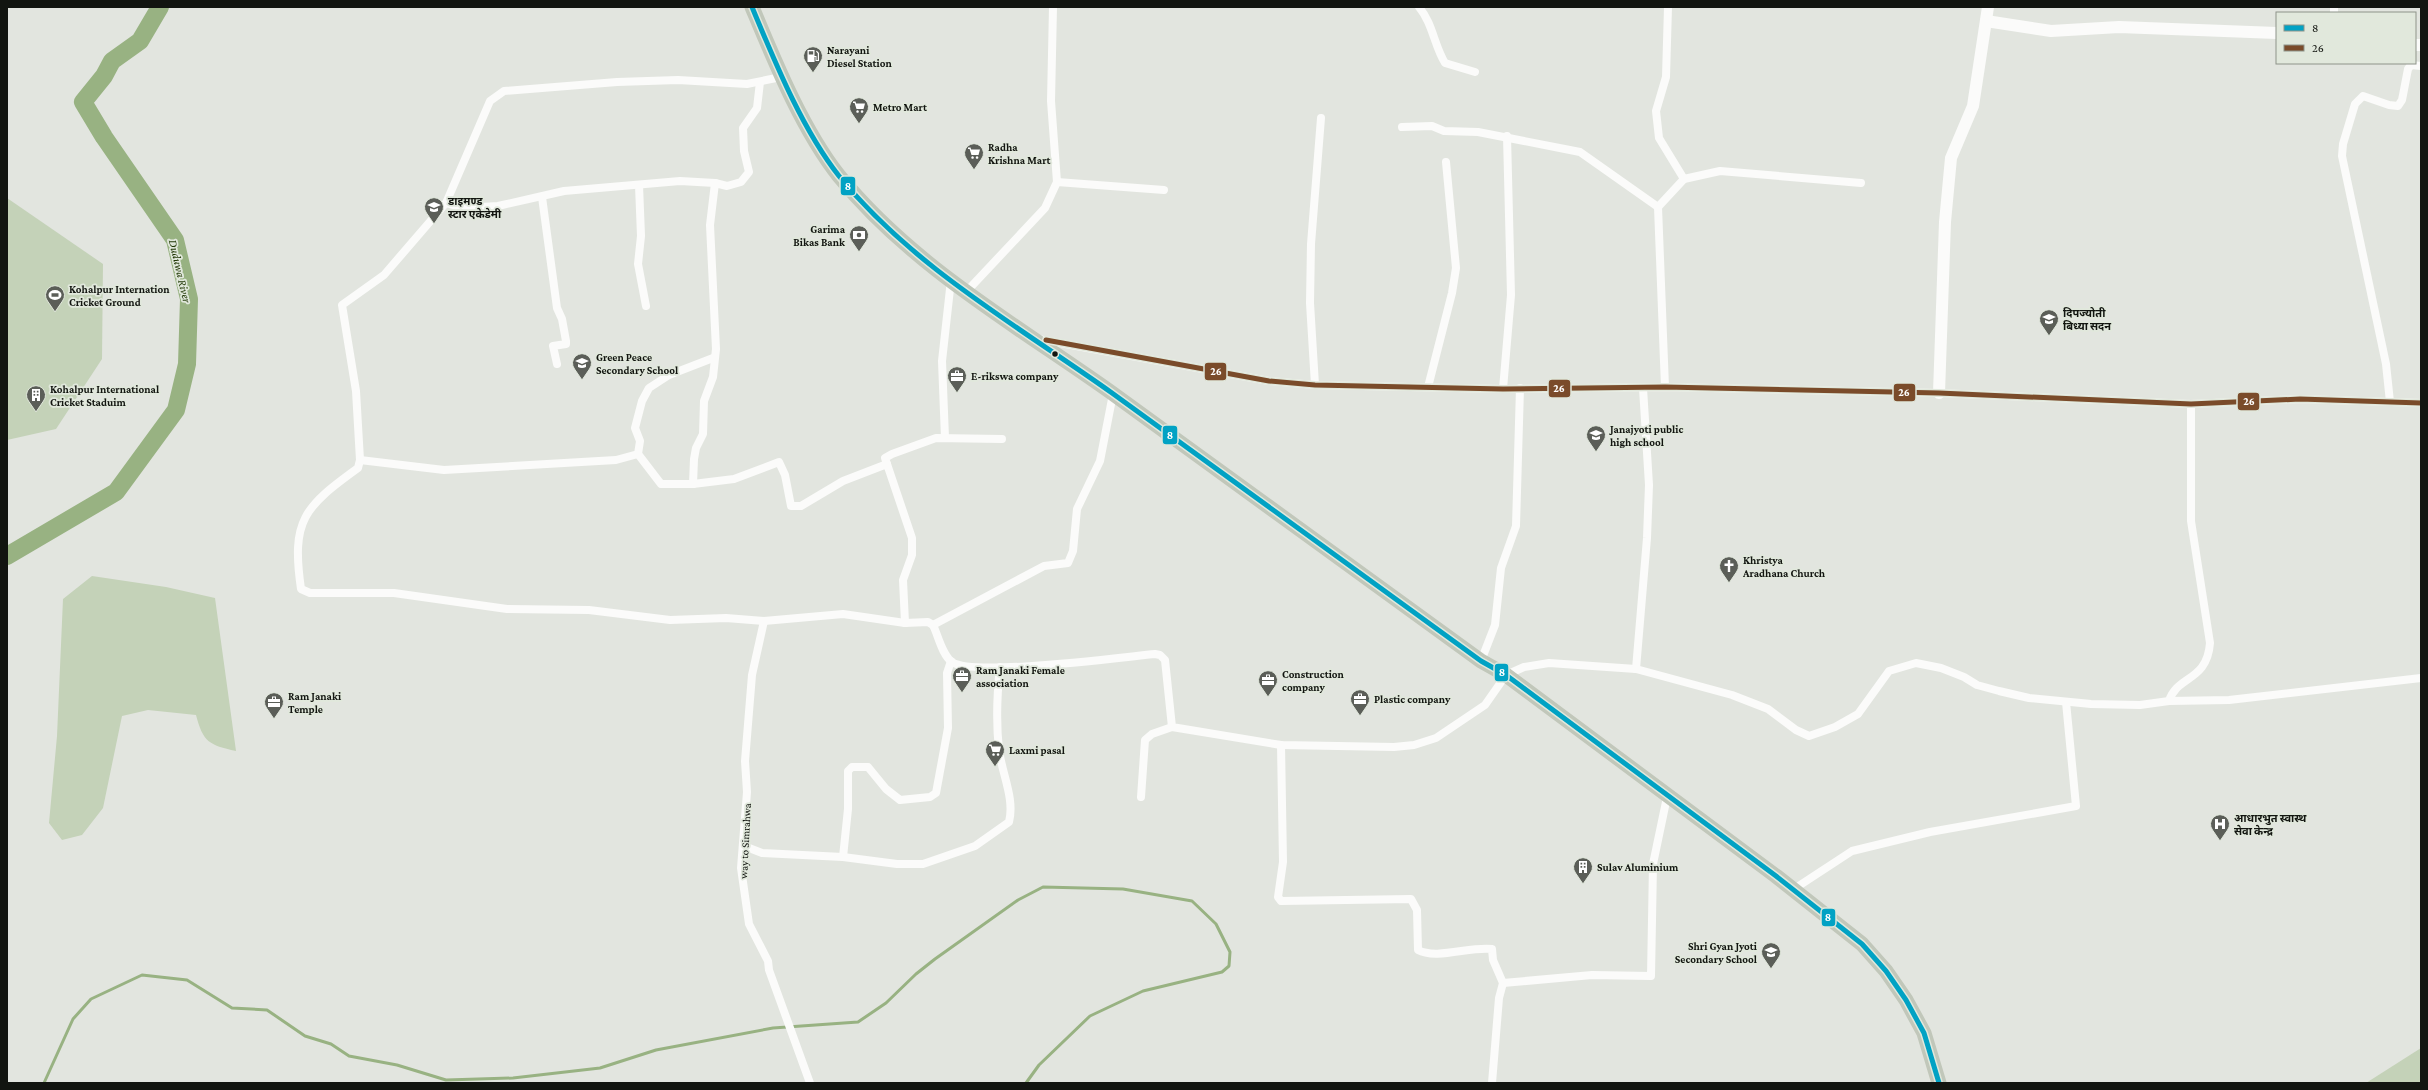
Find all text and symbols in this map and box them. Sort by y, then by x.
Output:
legend [2276,12,2416,64]
text: 8 [2312,21,2318,35]
text: 26 [2312,41,2324,55]
place label: Narayani Diesel Station [827,44,892,69]
fuel station icon: Narayani Diesel Station [802,45,824,73]
supermarket icon: Metro Mart [848,96,870,124]
place label: Metro Mart [873,101,927,113]
place label: Radha Krishna Mart [988,141,1051,166]
supermarket icon: Radha Krishna Mart [963,142,985,170]
line badge: 8 [840,176,856,196]
text: 8 [845,180,851,192]
place label: डाइमण्ड स्टार एकेडेमी [447,195,502,220]
school or university icon: डाइमण्ड स्टार एकेडेमी [423,196,445,224]
place label: Garima Bikas Bank [793,223,846,248]
bank icon: Garima Bikas Bank [848,224,870,252]
water label: Duduwa River [166,238,194,305]
place label: Kohalpur Internation Cricket Ground [69,283,170,308]
sports icon: Kohalpur Internation Cricket Ground [44,284,66,312]
place label: दिपज्योती बिध्या सदन [2063,307,2111,332]
school or university icon: दिपज्योती बिध्या सदन [2038,308,2060,336]
unlabelled marker [1050,349,1060,359]
place label: Green Peace Secondary School [596,351,679,376]
school or university icon: Green Peace Secondary School [571,352,593,380]
line badge: 26 [1204,362,1227,381]
office icon: E-rikswa company [946,365,968,393]
text: 26 [1210,365,1222,377]
place label: E-rikswa company [971,370,1059,382]
line badge: 26 [1548,379,1571,398]
text: 26 [1553,382,1565,394]
place label: Kohalpur International Cricket Staduim [50,383,160,408]
line badge: 26 [1893,383,1916,402]
building icon: Kohalpur International Cricket Staduim [25,384,47,412]
text: 26 [1898,386,1910,398]
line badge: 26 [2237,392,2260,411]
text: 26 [2243,395,2255,407]
place label: Janajyoti public high school [1609,423,1683,448]
school or university icon: Janajyoti public high school [1585,424,1607,452]
line badge: 8 [1162,425,1178,445]
text: 8 [1167,429,1173,441]
place label: Khristya Aradhana Church [1742,554,1826,579]
church icon: Khristya Aradhana Church [1718,555,1740,583]
line badge: 8 [1494,663,1509,682]
place label: Ram Janaki Female association [976,664,1065,689]
office icon: Ram Janaki Female association [951,665,973,693]
text: 8 [1499,666,1505,678]
place label: Construction company [1282,668,1345,693]
office icon: Construction company [1257,669,1279,697]
office icon: Plastic company [1349,688,1371,716]
place label: Ram Janaki Temple [288,690,342,715]
office icon: Ram Janaki Temple [263,691,285,719]
place label: Plastic company [1374,693,1451,705]
supermarket icon: Laxmi pasal [984,739,1006,767]
place label: Laxmi pasal [1009,744,1066,756]
street label: way to Simrahwa [737,803,754,879]
place label: आधारभुत स्वास्थ सेवा केन्द्र [2234,812,2307,837]
hospital icon: आधारभुत स्वास्थ सेवा केन्द्र [2209,813,2231,841]
building icon: Sulav Aluminium [1572,856,1594,884]
place label: Sulav Aluminium [1597,861,1679,873]
line badge: 8 [1821,908,1836,927]
text: 8 [1825,911,1831,923]
place label: Shri Gyan Jyoti Secondary School [1675,940,1758,965]
school or university icon: Shri Gyan Jyoti Secondary School [1760,941,1782,969]

